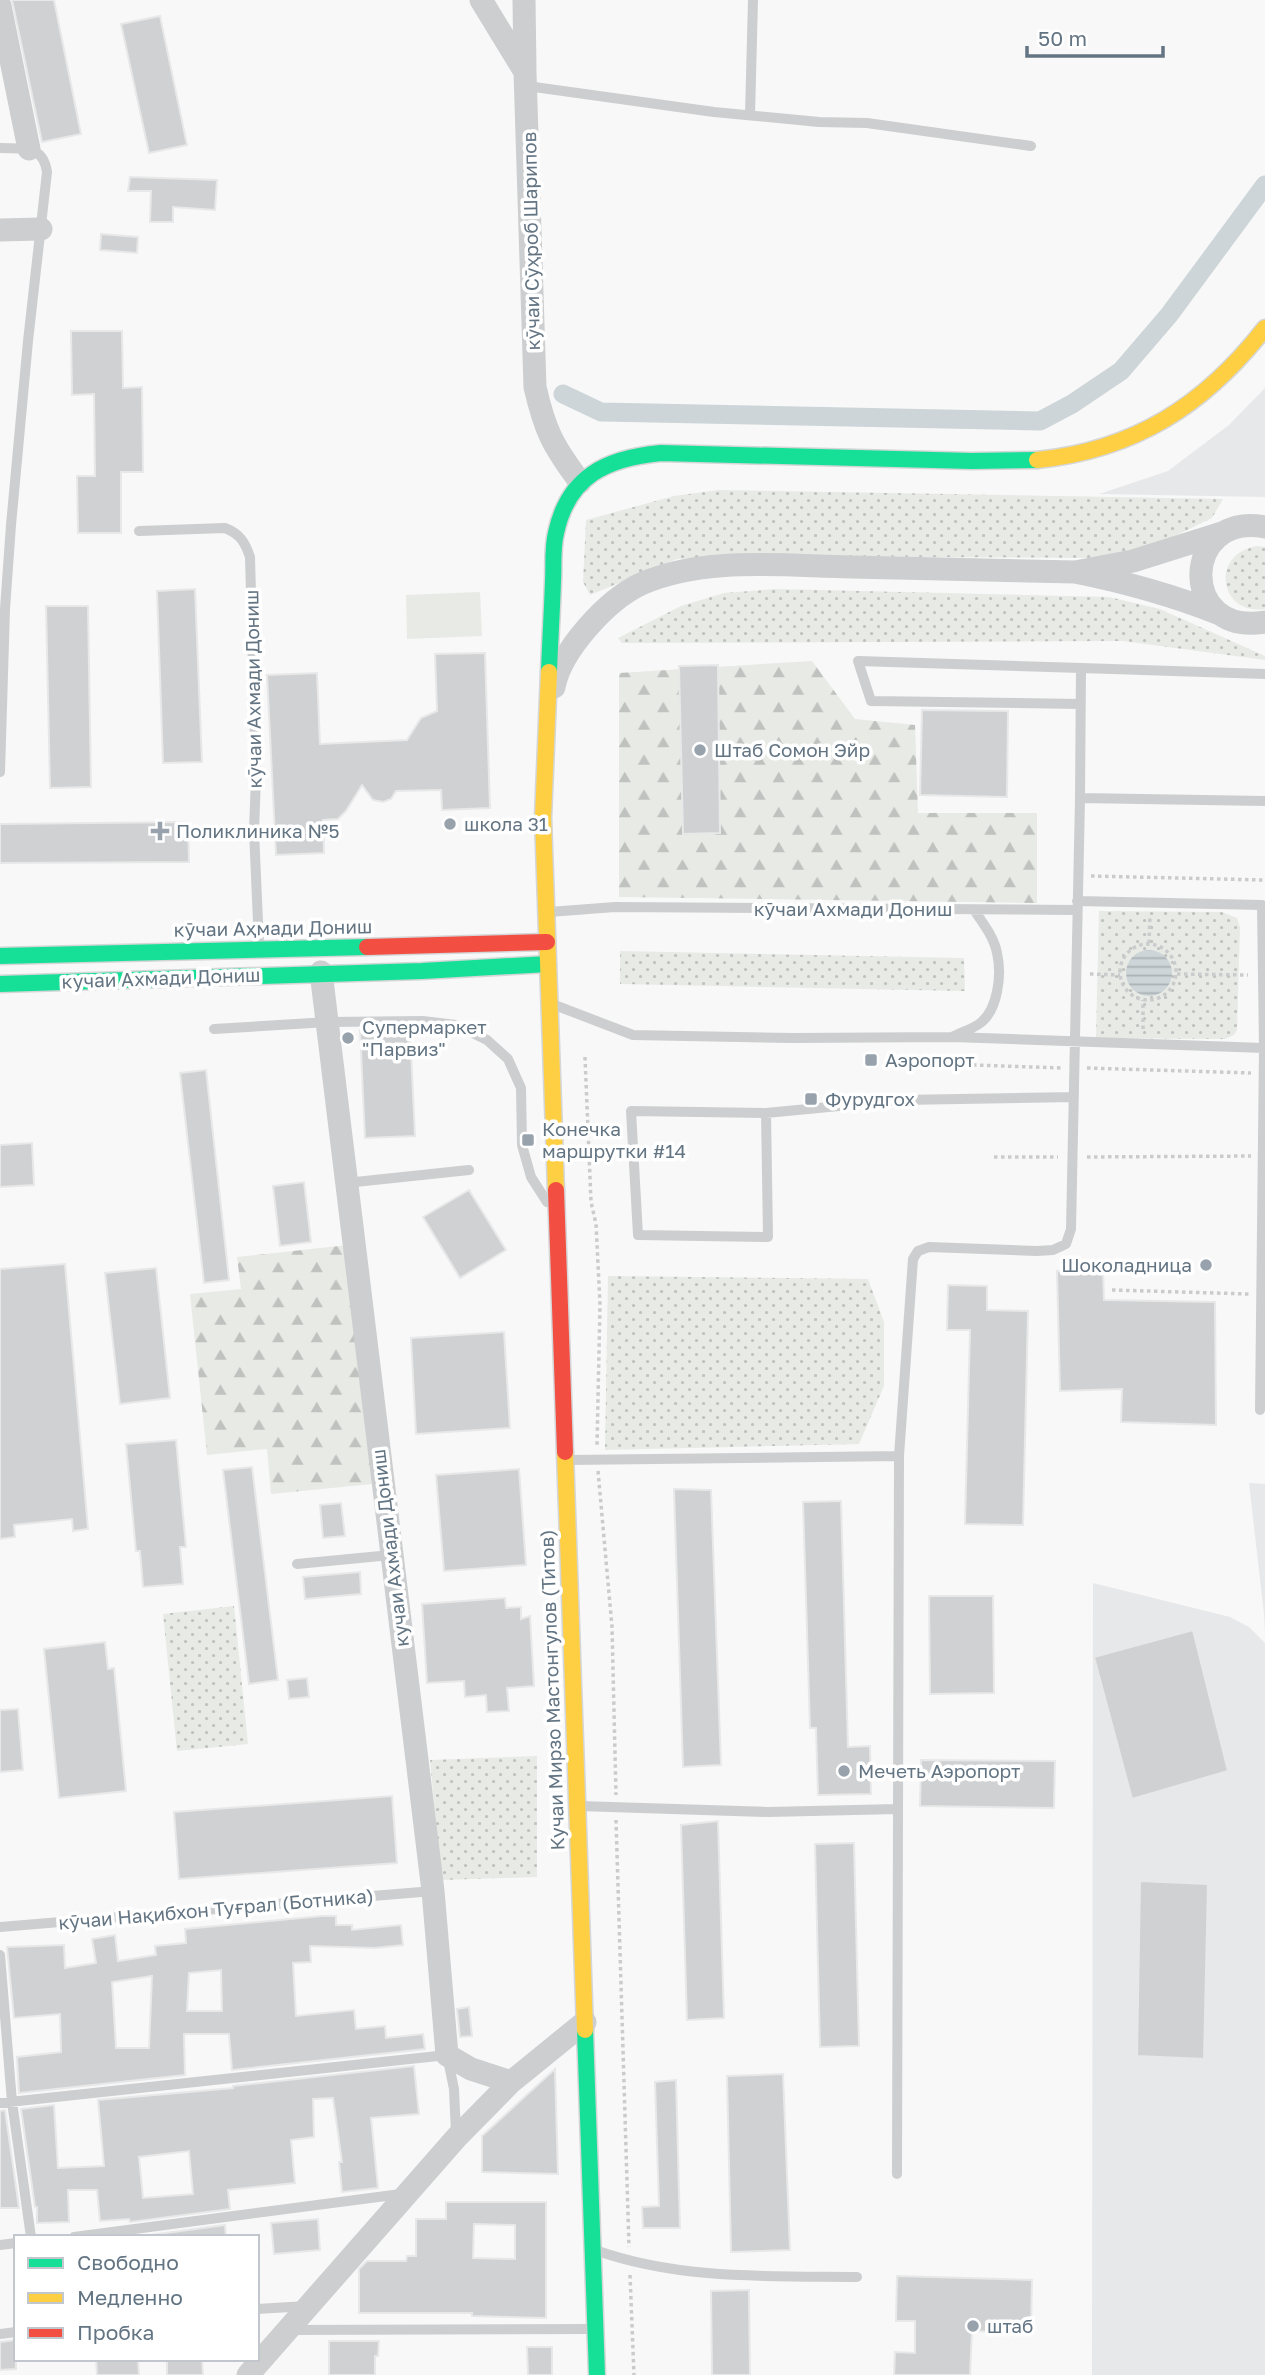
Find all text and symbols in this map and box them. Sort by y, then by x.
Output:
scale bar [1027,14,1164,58]
text: 50 m [1038,25,1087,51]
street label: кӯчаи Сӯҳроб Шарипов [517,132,544,351]
street label: кӯчаи Ахмади Дониш [239,589,266,789]
place label: Штаб Сомон Эйр [714,738,870,761]
marker: Штаб Сомон Эйр [692,742,708,758]
place label: школа 31 [464,812,548,835]
marker: школа 31 [442,816,458,832]
place label: Поликлиника №5 [176,819,339,842]
marker: Поликлиника №5 [150,821,170,841]
street label: кӯчаи Ахмади Дониш [754,897,952,920]
street label: кӯчаи Аҳмади Дониш [174,914,372,941]
street label: кучаи Ахмади Дониш [61,963,261,992]
place label: Супермаркет "Парвиз" [362,1015,486,1060]
marker: Супермаркет "Парвиз" [340,1030,356,1046]
place label: Аэропорт [885,1048,975,1071]
marker: Аэропорт [863,1052,879,1068]
place label: Фурудгох [825,1087,915,1110]
marker: Фурудгох [803,1091,819,1107]
place label: Конечка маршрутки #14 [542,1117,686,1162]
marker: Конечка маршрутки #14 [520,1132,536,1148]
place label: Шоколадница [1061,1253,1192,1276]
marker: Шоколадница [1198,1257,1214,1273]
street label: кучаи Ахмади Дониш [366,1448,413,1648]
street label: Кучаи Мирзо Мастонгулов (Титов) [534,1529,569,1851]
place label: Мечеть Аэропорт [858,1759,1020,1782]
marker: Мечеть Аэропорт [836,1763,852,1779]
street label: кӯчаи Нақибхон Туғрал (Ботника) [57,1883,375,1934]
legend [14,2235,259,2361]
text: Свободно [77,2249,179,2275]
text: Медленно [77,2284,183,2310]
place label: штаб [987,2314,1033,2337]
marker: штаб [965,2318,981,2334]
text: Пробка [77,2319,155,2345]

